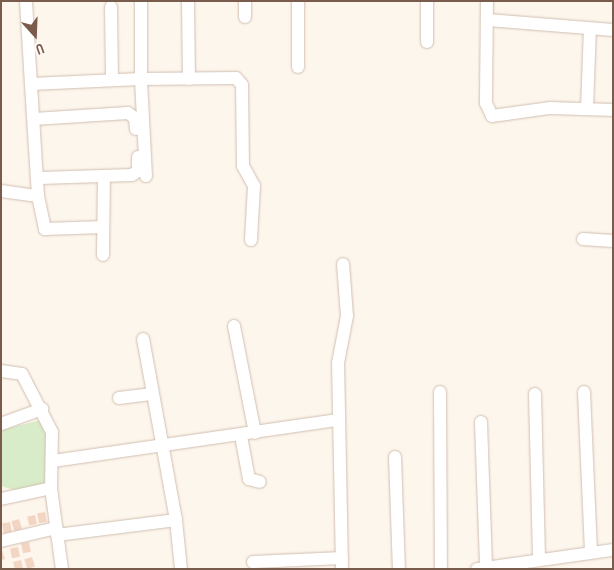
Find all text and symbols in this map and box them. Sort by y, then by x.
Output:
north arrow [10,10,60,60]
text: U [34,39,47,59]

